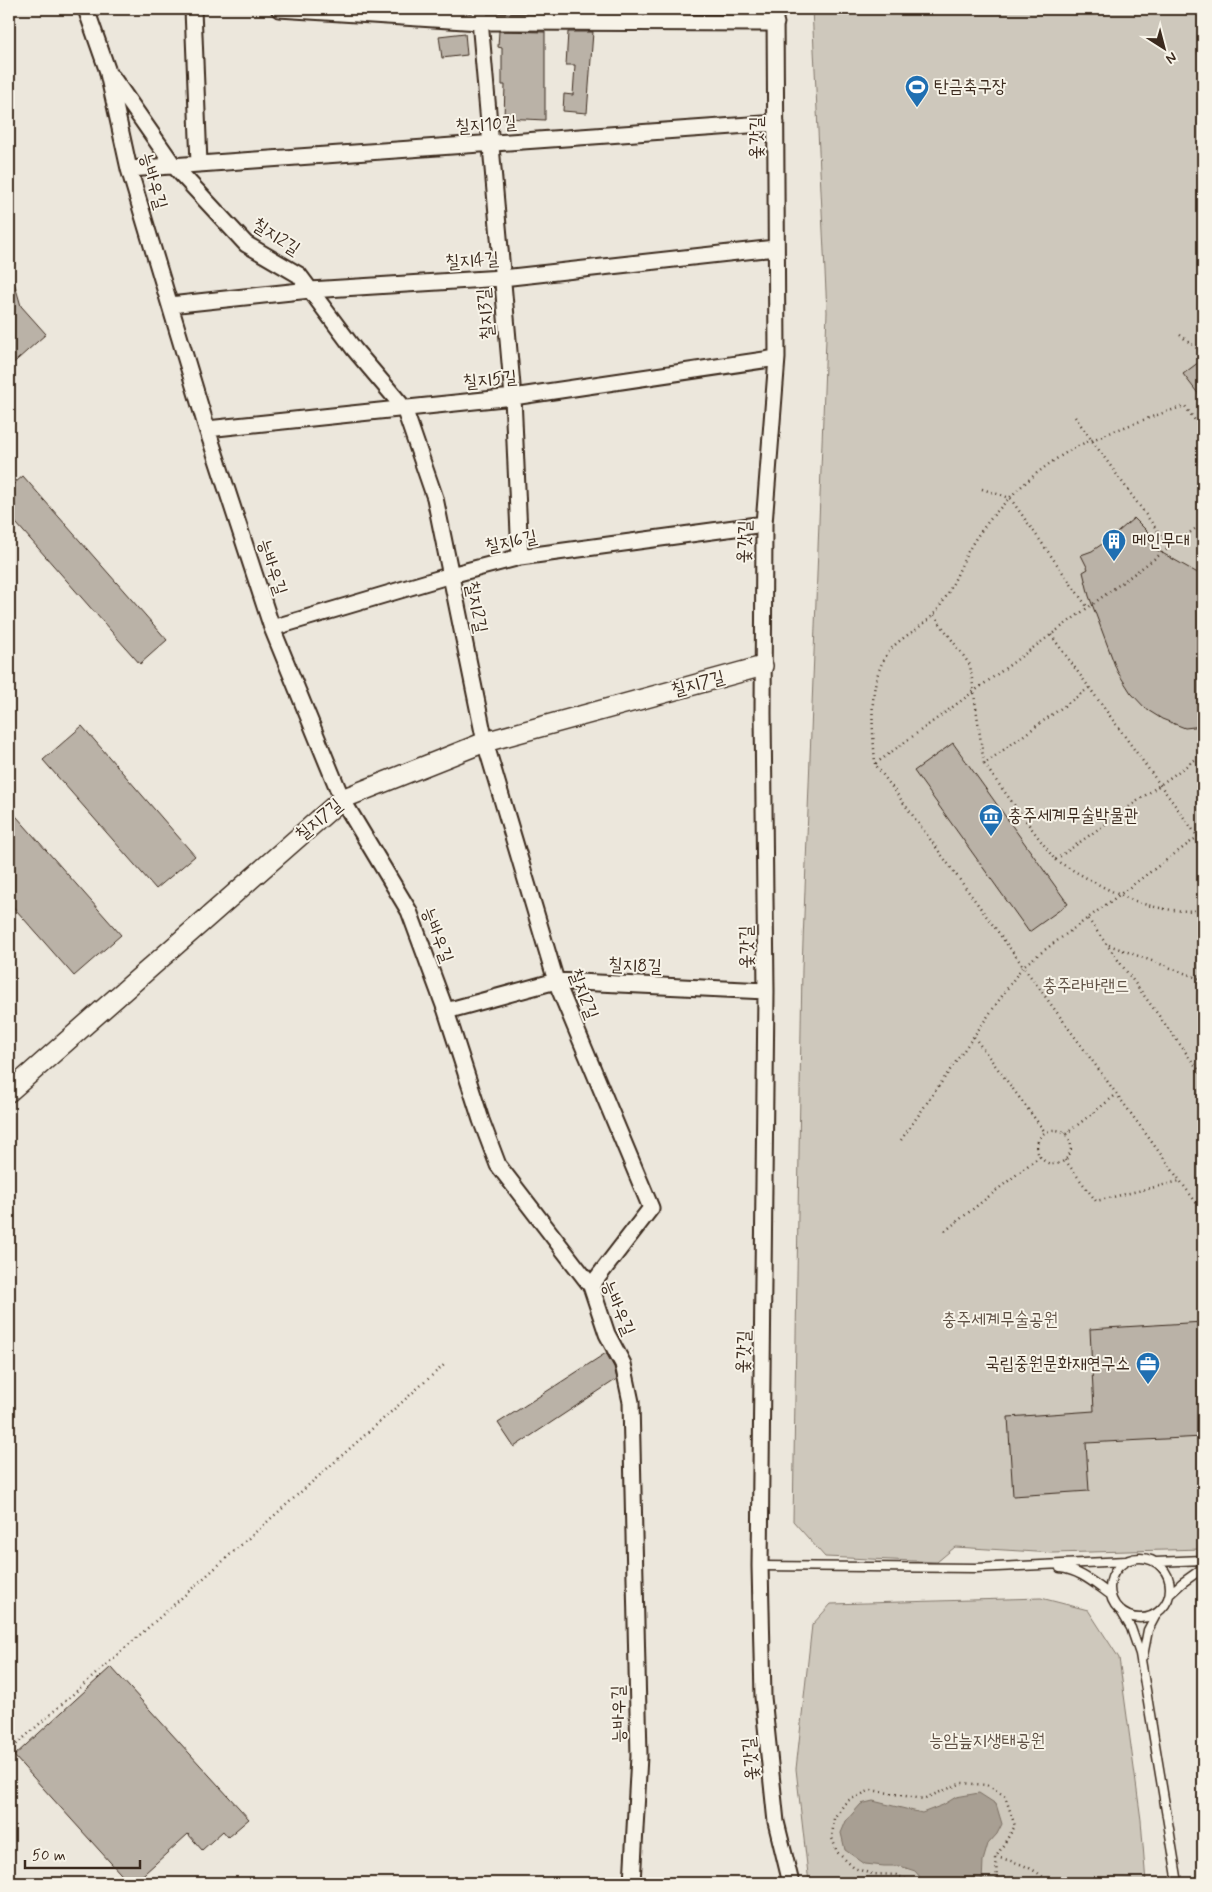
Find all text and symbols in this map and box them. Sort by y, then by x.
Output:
north arrow [1140,22,1190,72]
text: N [1162,48,1180,68]
sports icon: 탄금축구장 [904,74,930,108]
place label: 탄금축구장 [934,75,1006,99]
street label: 칠지10길 [454,111,518,139]
street label: 옻갓길 [745,116,769,160]
street label: 능바우길 [133,150,173,213]
street label: 칠지2길 [248,213,305,262]
street label: 칠지4길 [444,247,500,275]
street label: 칠지3길 [472,287,500,341]
street label: 칠지5길 [462,365,519,395]
street label: 옻갓길 [733,520,757,564]
street label: 칠지6길 [483,525,540,559]
building icon: 메인무대 [1101,528,1127,562]
place label: 메인무대 [1132,529,1190,553]
street label: 능바우길 [252,536,293,599]
street label: 칠지2길 [459,579,493,635]
street label: 칠지7길 [669,665,728,703]
street label: 칠지7길 [290,793,348,847]
museum icon: 충주세계무술박물관 [978,803,1004,837]
place label: 충주세계무술박물관 [1008,804,1138,828]
street label: 능바우길 [415,904,459,967]
street label: 옻갓길 [735,925,759,969]
street label: 칠지8길 [608,953,663,979]
street label: 칠지2길 [562,965,604,1023]
park label: 충주라바랜드 [1043,974,1129,998]
street label: 능바우길 [596,1277,641,1340]
park label: 충주세계무술공원 [942,1308,1058,1332]
street label: 옻갓길 [732,1330,756,1374]
office icon: 국립중원문화재연구소 [1135,1351,1161,1385]
place label: 국립중원문화재연구소 [985,1352,1130,1376]
street label: 능바우길 [606,1684,632,1743]
park label: 능암늪지생태공원 [929,1729,1045,1753]
street label: 옻갓길 [737,1736,765,1782]
scale bar [25,1837,140,1869]
text: 50 m [32,1846,66,1866]

